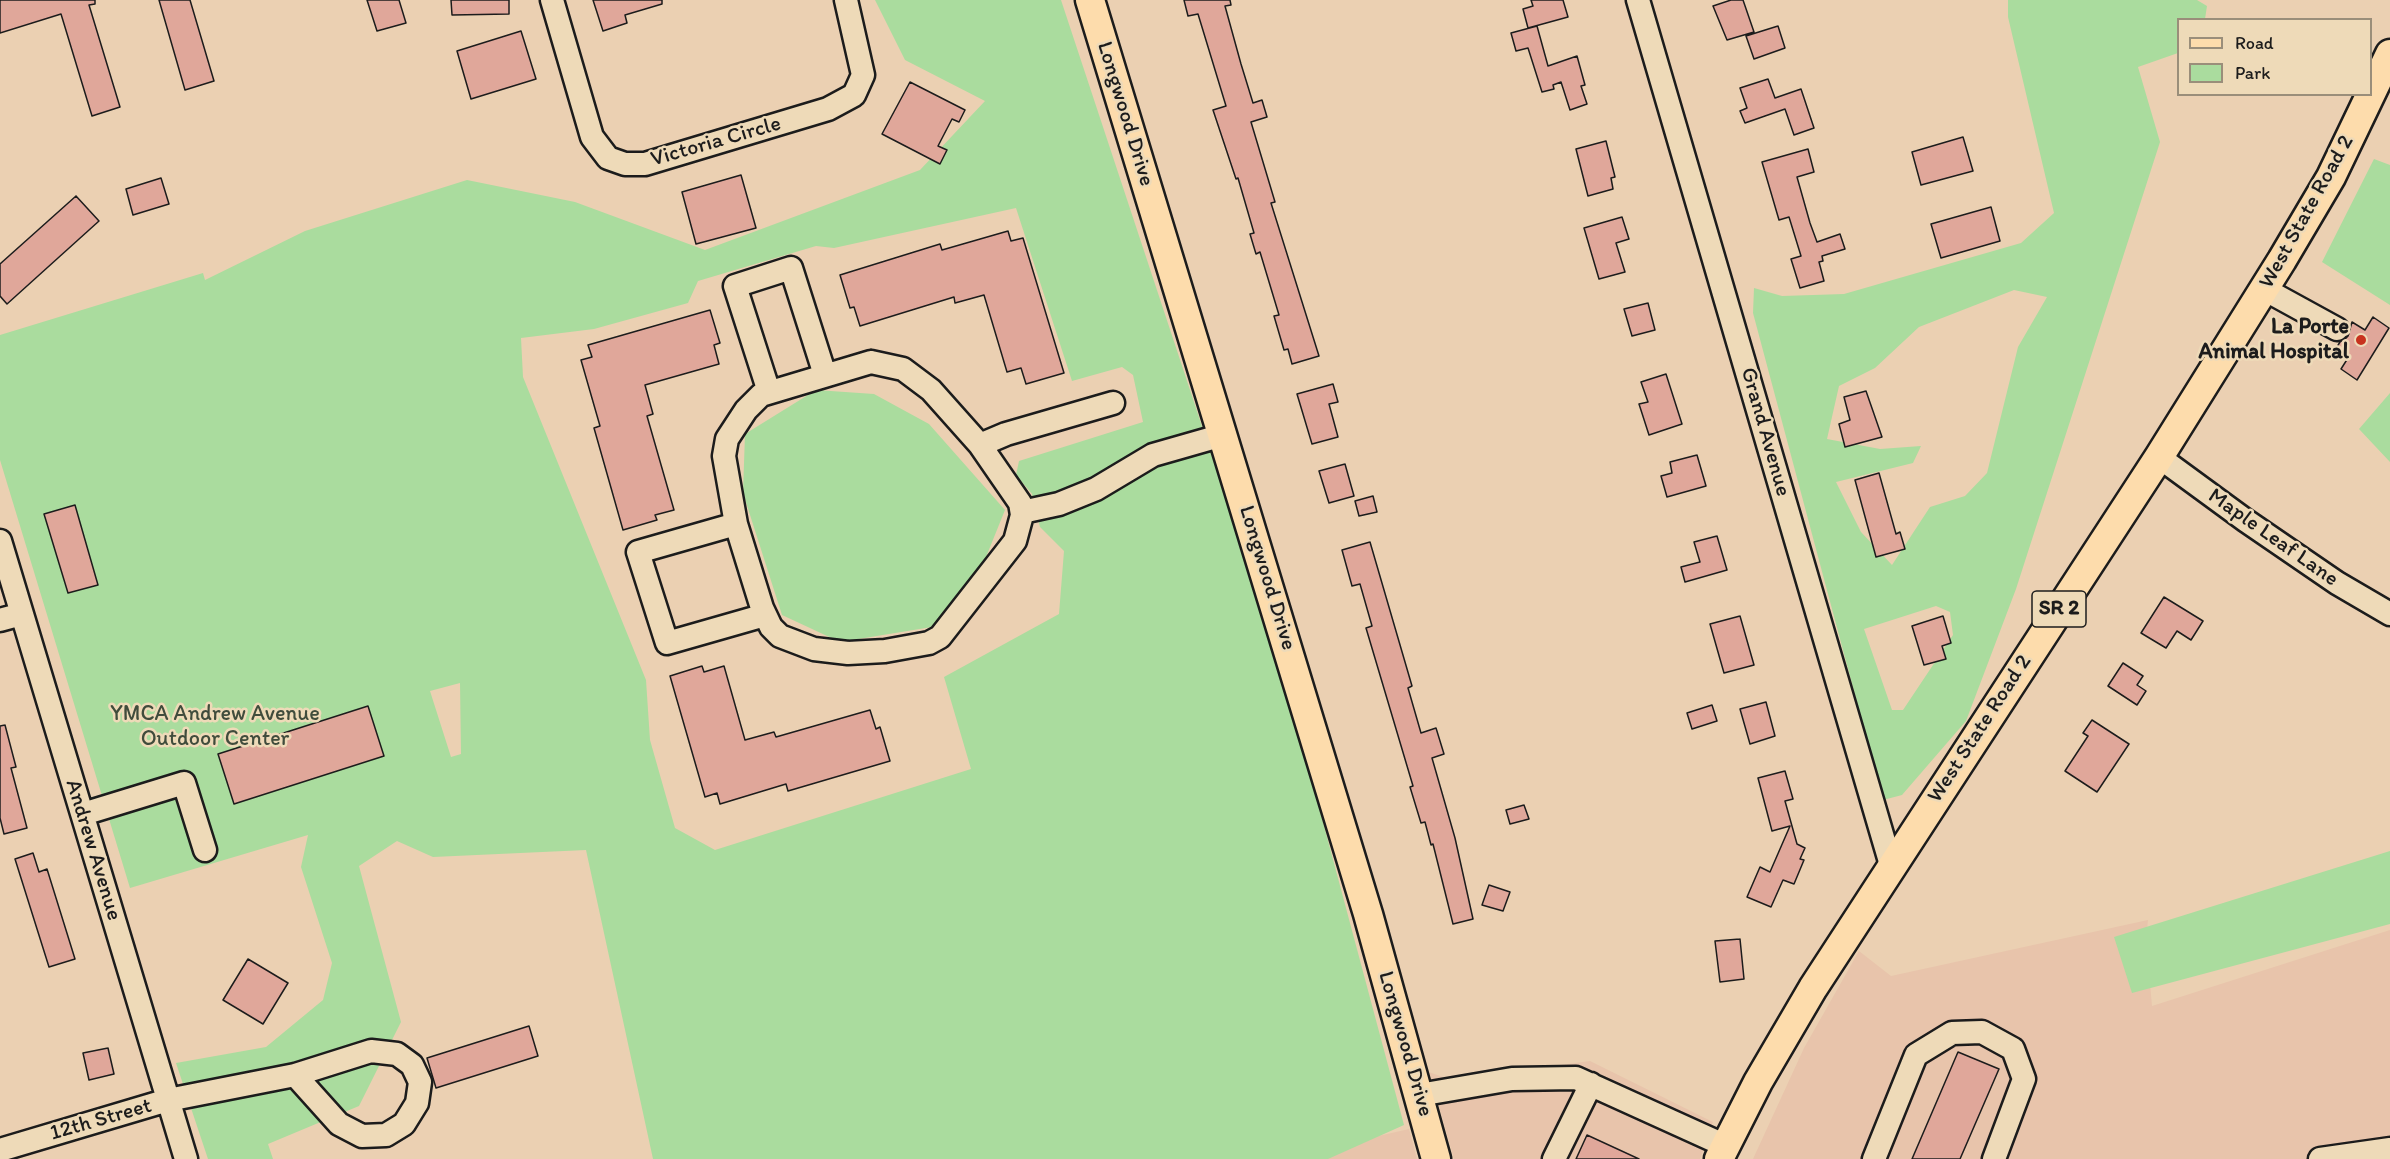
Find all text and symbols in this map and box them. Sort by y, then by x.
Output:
legend [2177,18,2372,96]
text: Road [2235,32,2274,54]
street label: Longwood Drive [1090,38,1160,190]
text: Park [2235,62,2270,84]
street label: Victoria Circle [648,111,784,173]
street label: West State Road 2 [2254,131,2360,293]
place label: La Porte Animal Hospital [2198,314,2349,366]
marker: La Porte Animal Hospital [2354,333,2368,347]
street label: Grand Avenue [1734,365,1796,499]
street label: Maple Leaf Lane [2203,483,2343,593]
street label: Longwood Drive [1232,502,1302,654]
road number: SR 2 [2032,591,2086,627]
street label: West State Road 2 [1922,650,2038,808]
park label: YMCA Andrew Avenue Outdoor Center [110,701,320,752]
street label: Andrew Avenue [59,776,127,924]
street label: Longwood Drive [1372,968,1438,1120]
street label: 12th Street [47,1093,155,1147]

